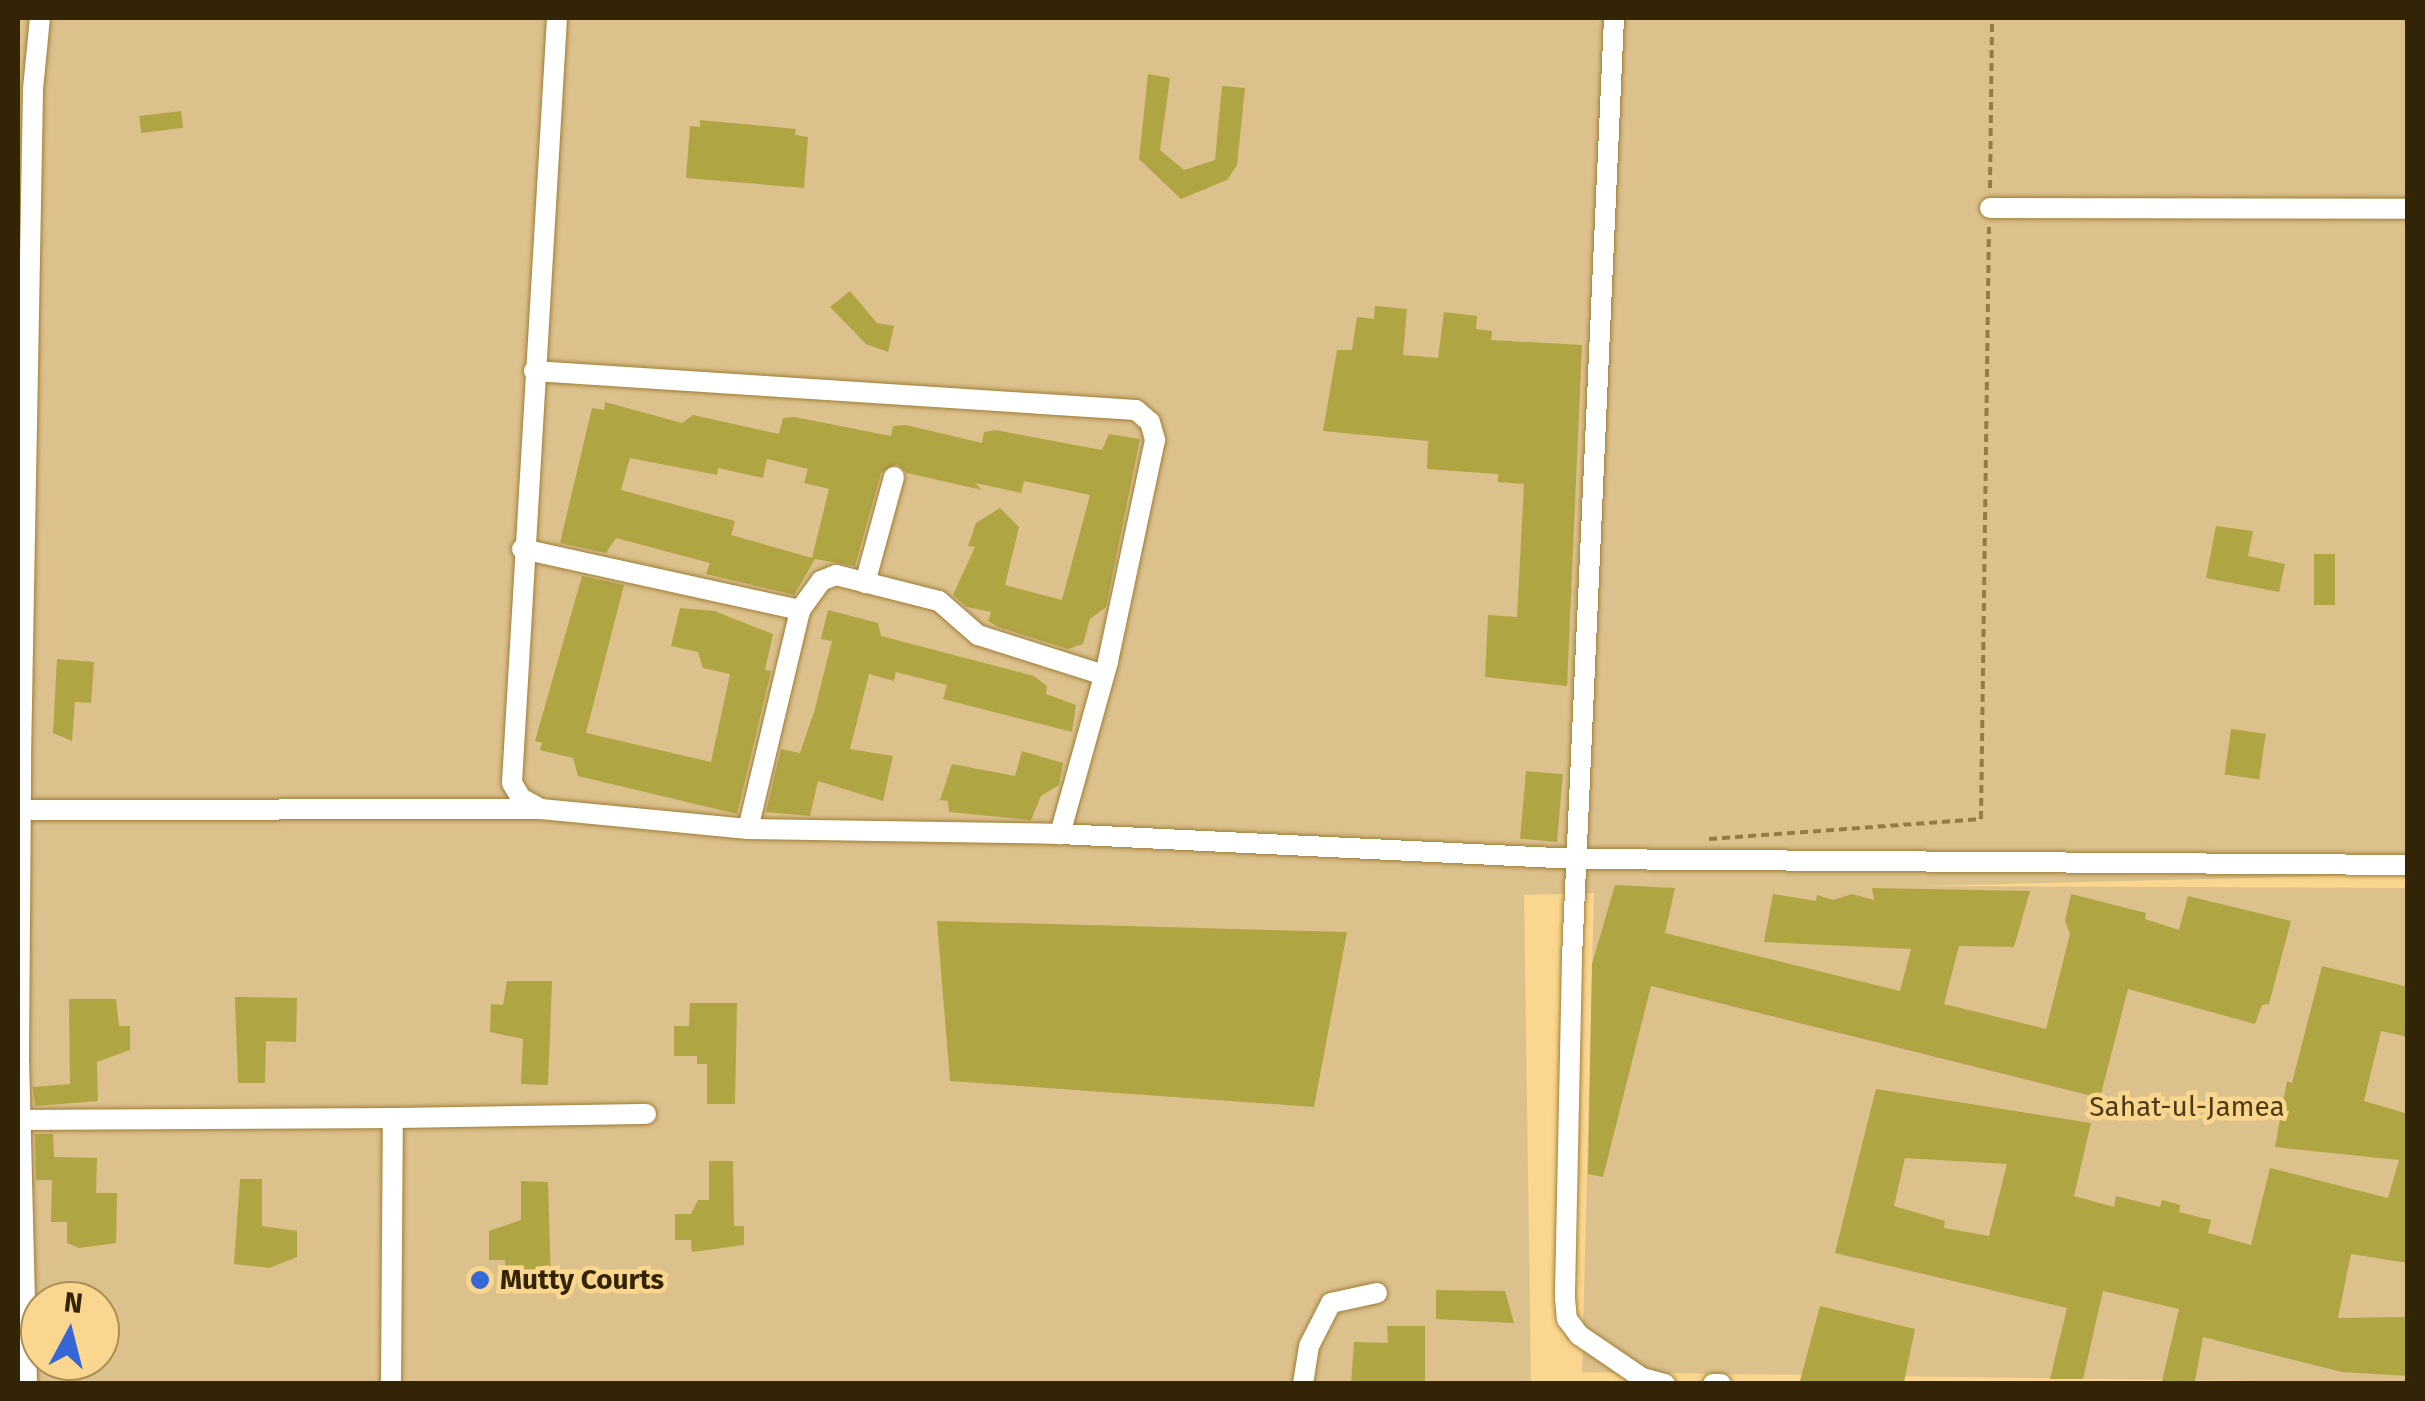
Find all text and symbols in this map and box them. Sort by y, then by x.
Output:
park label: Sahat-ul-Jamea [2089,1090,2285,1124]
place label: Mutty Courts [500,1263,664,1297]
marker: Mutty Courts [469,1269,491,1291]
north arrow [20,1281,120,1381]
text: N [62,1285,85,1320]

